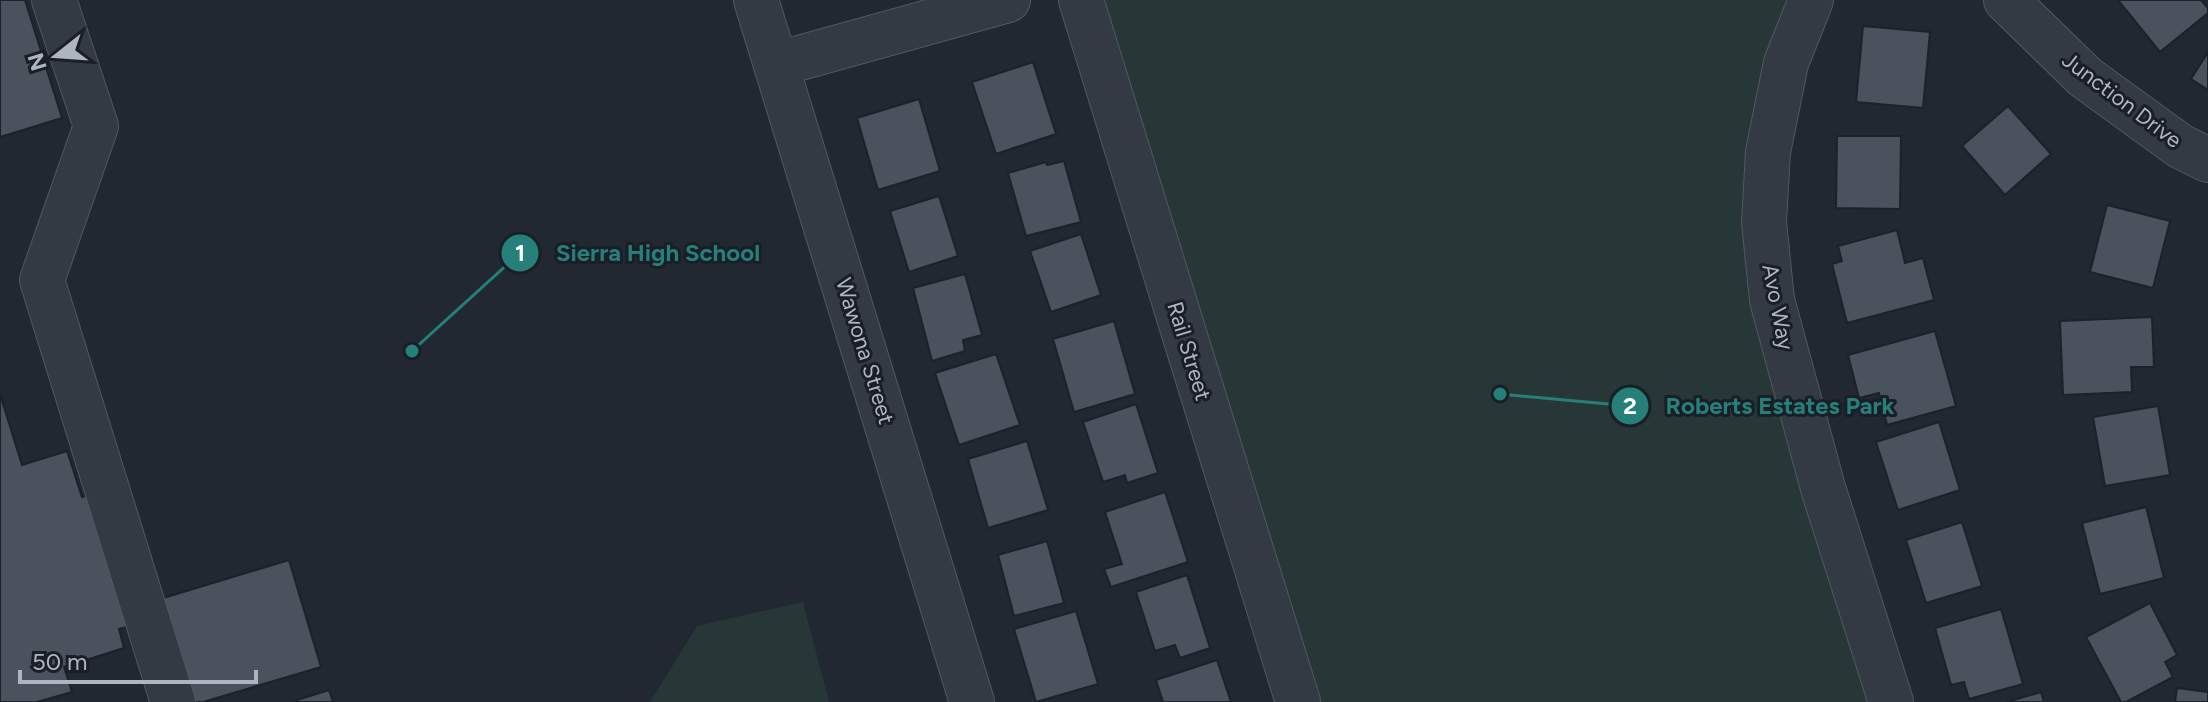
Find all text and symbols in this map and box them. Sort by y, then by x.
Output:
north arrow [16,16,96,96]
street label: Junction Drive [2057,46,2187,154]
text: N [22,50,53,74]
callout: Sierra High School [500,229,776,277]
text: 1 [515,238,525,267]
text: Sierra High School [556,238,760,267]
street label: Avo Way [1756,262,1800,353]
street label: Wawona Street [830,275,900,427]
street label: Rail Street [1161,298,1217,404]
callout: Roberts Estates Park [1610,382,1911,430]
text: 2 [1623,391,1637,420]
text: Roberts Estates Park [1666,391,1895,420]
scale bar [20,634,256,684]
text: 50 m [32,647,88,676]

